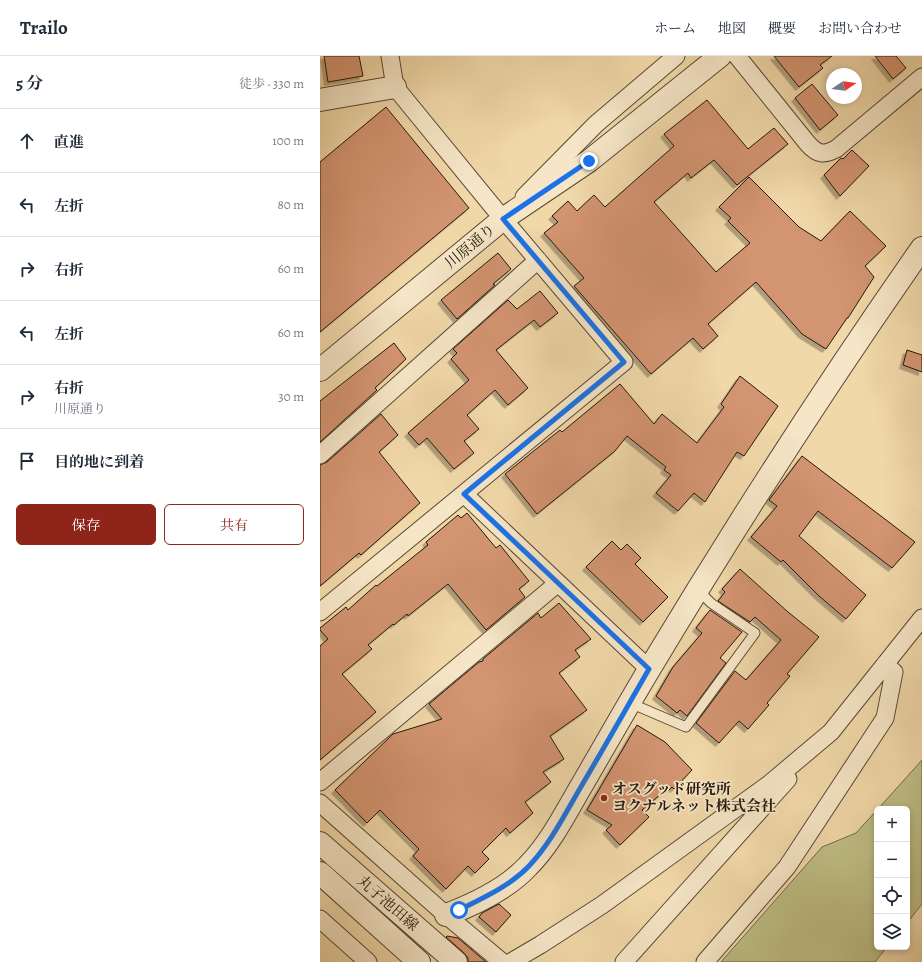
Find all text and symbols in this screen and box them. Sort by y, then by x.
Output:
text: Trailo [20,15,68,41]
text: ホーム [654,19,696,38]
text: 地図 [718,19,746,38]
text: 概要 [768,19,796,38]
text: お問い合わせ [818,19,902,38]
north arrow [826,68,862,104]
text: 5 分 [16,72,43,95]
text: 徒歩 · 330 m [239,75,304,92]
icon: ahead [16,130,38,152]
text: 直進 [54,132,84,152]
text: 100 m [272,132,304,149]
route end [580,152,598,170]
icon: left [16,194,38,216]
text: 左折 [54,196,84,216]
text: 80 m [277,196,304,213]
street label: 川原通り [441,219,499,273]
icon: right [16,258,38,280]
text: 右折 [54,260,84,280]
text: 60 m [278,260,304,277]
icon: left [16,322,38,344]
text: 左折 [54,324,84,344]
text: 60 m [278,324,304,341]
text: 右折 [54,378,84,398]
icon: right [16,386,38,408]
text: 30 m [278,388,304,405]
text: 川原通り [54,400,106,417]
icon: arrive [16,450,38,472]
text: 目的地に到着 [54,452,144,472]
button: 保存 [16,504,156,545]
button: 共有 [164,504,304,545]
place label: オスグッド研究所 ヨクナルネット株式会社 [612,779,776,816]
marker: オスグッド研究所 ヨクナルネット株式会社 [599,793,609,803]
map controls [874,806,910,950]
button: + [874,806,910,842]
button: − [874,842,910,878]
street label: 丸子池田線 [353,871,423,935]
button: locate [874,878,910,914]
route start [450,901,468,919]
button: layers [874,914,910,950]

